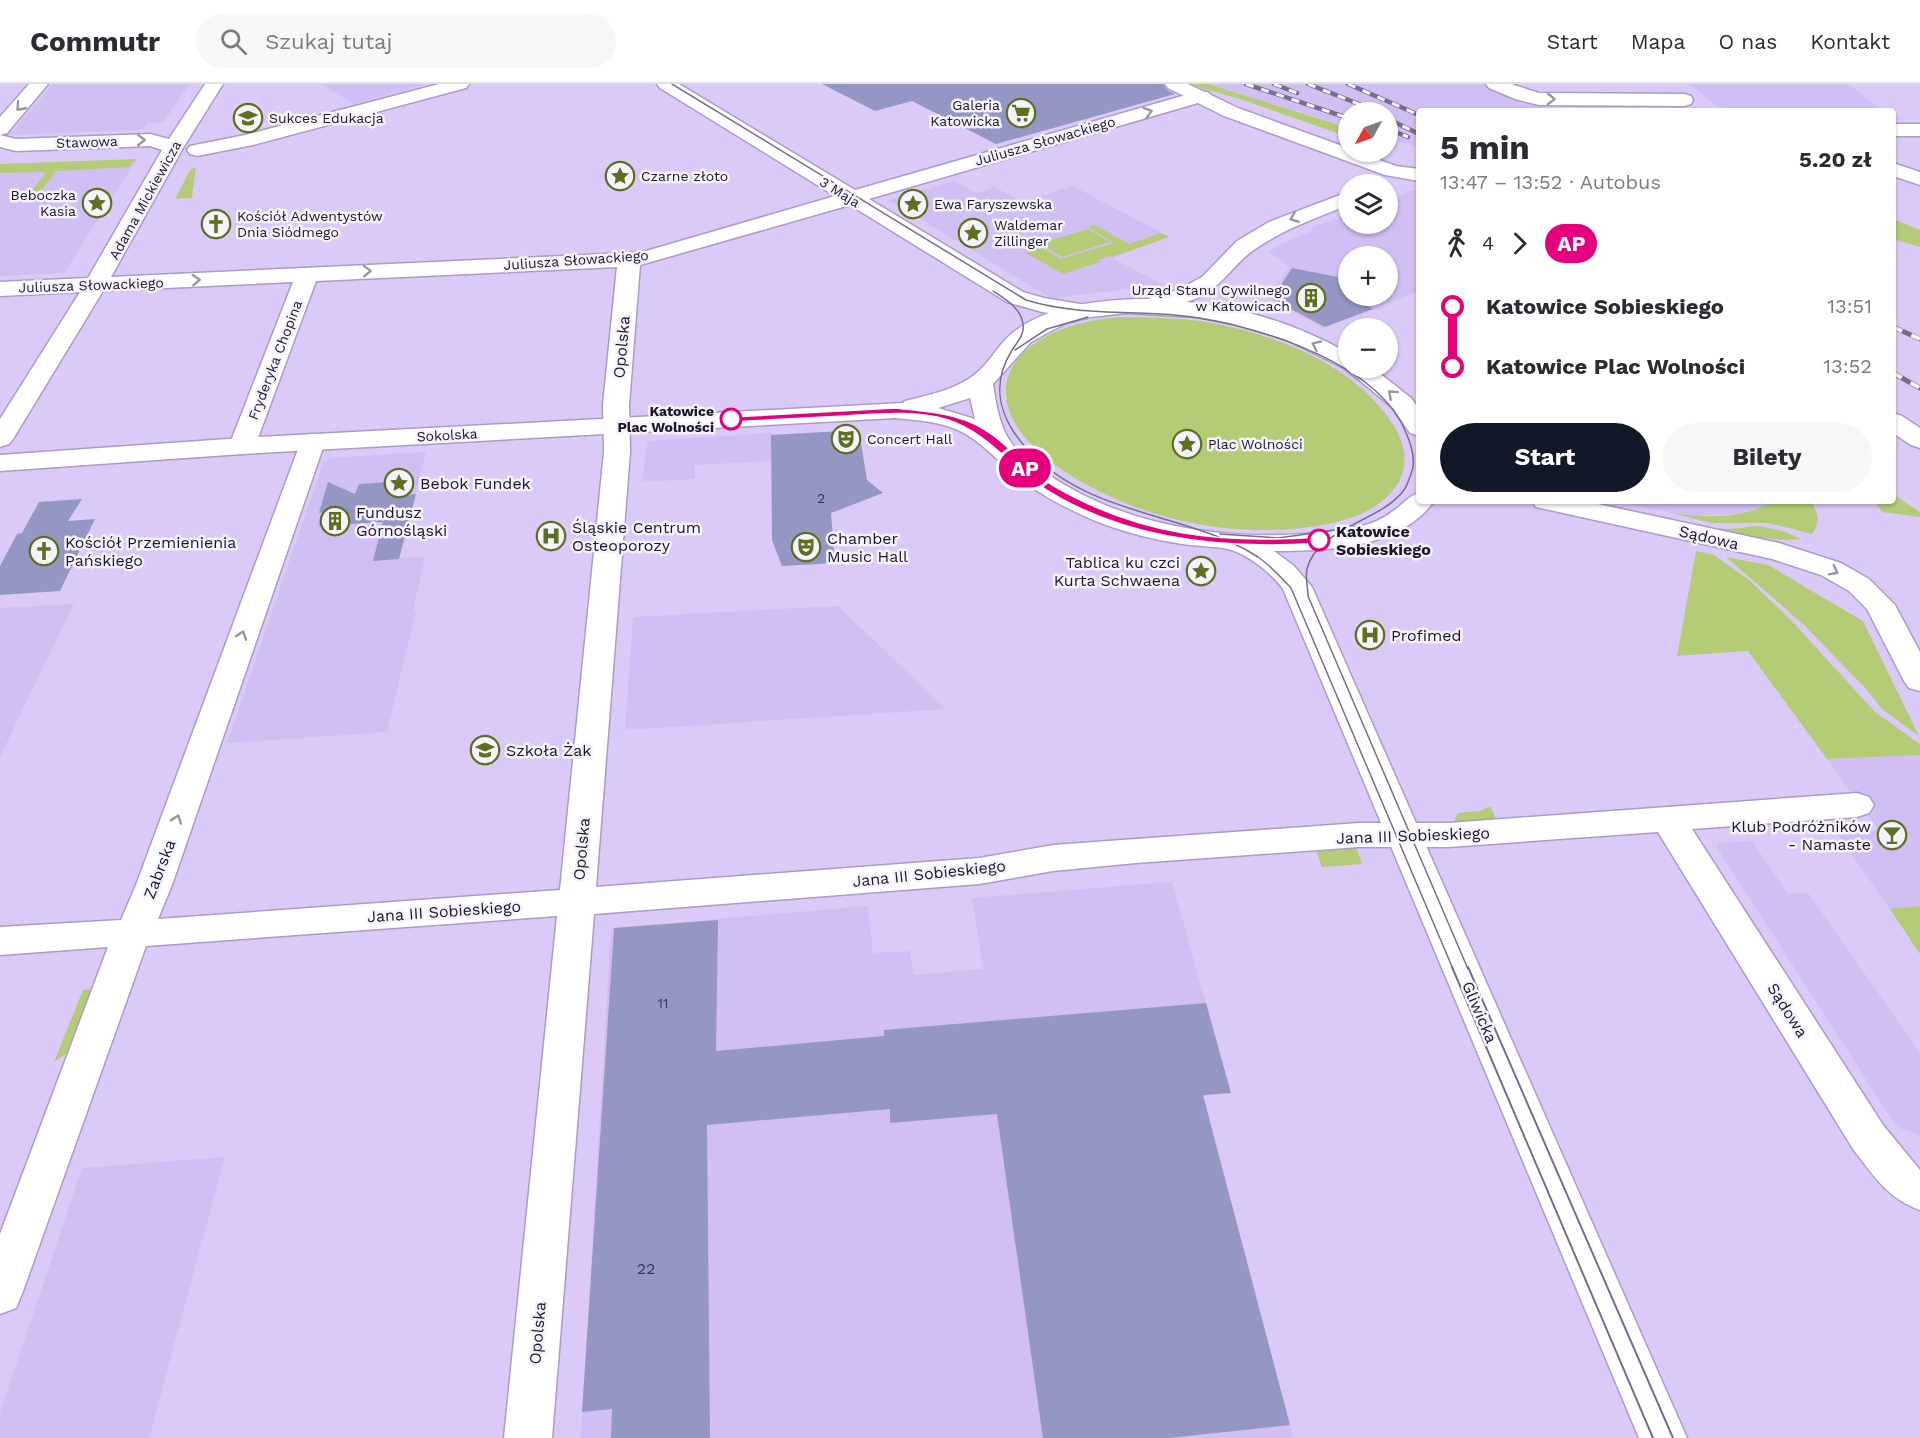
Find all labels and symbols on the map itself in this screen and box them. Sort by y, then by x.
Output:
one-way arrow [1547,93,1556,105]
place label: Galeria Katowicka [930,97,1000,129]
supermarket icon: Galeria Katowicka [1005,97,1037,129]
one-way arrow [16,100,27,111]
school or university icon: Sukces Edukacja [232,102,264,134]
north arrow [1338,102,1398,162]
one-way arrow [1142,107,1153,119]
place label: Sukces Edukacja [269,110,384,126]
street label: Juliusza Słowackiego [973,113,1117,169]
street label: Stawowa [56,133,118,151]
one-way arrow [137,134,146,146]
street label: Adama Mickiewicza [106,138,184,262]
place icon: Czarne złoto [604,160,636,192]
place label: Czarne złoto [641,168,728,184]
street label: 3 Maja [817,173,863,211]
place label: Beboczka Kasia [11,187,76,219]
place icon: Beboczka Kasia [81,187,113,219]
place icon: Ewa Faryszewska [897,188,929,220]
place label: Ewa Faryszewska [934,196,1052,212]
church icon: Kościół Adwentystów Dnia Siódmego [200,208,232,240]
place label: Kościół Adwentystów Dnia Siódmego [237,208,383,240]
one-way arrow [1289,211,1300,223]
place icon: Waldemar Zillinger [957,217,989,249]
place label: Waldemar Zillinger [994,217,1063,249]
street label: Juliusza Słowackiego [503,247,649,273]
one-way arrow [362,264,371,277]
street label: Juliusza Słowackiego [18,274,164,296]
one-way arrow [191,274,200,287]
place label: Urząd Stanu Cywilnego w Katowicach [1132,282,1290,314]
building icon: Urząd Stanu Cywilnego w Katowicach [1295,282,1327,314]
street label: Fryderyka Chopina [245,298,305,422]
street label: Opolska [609,315,634,379]
one-way arrow [1312,341,1323,353]
one-way arrow [1388,390,1399,401]
place label: Katowice Plac Wolności [618,403,714,435]
marker: Katowice Plac Wolności [720,408,742,430]
theatre icon: Concert Hall [830,423,862,455]
street label: Sokolska [416,425,478,445]
place icon: Plac Wolności [1171,428,1203,460]
place label: Concert Hall [867,431,953,447]
place label: Plac Wolności [1208,436,1303,452]
line badge: AP [998,448,1052,488]
place icon: Bebok Fundek [383,467,415,499]
place label: Bebok Fundek [420,474,531,493]
house number: 2 [817,490,825,506]
place label: Fundusz Górnośląski [356,503,447,540]
building icon: Fundusz Górnośląski [319,505,351,537]
place label: Śląskie Centrum Osteoporozy [572,518,701,555]
hospital icon: Śląskie Centrum Osteoporozy [535,520,567,552]
street label: Sądowa [1677,521,1741,554]
place label: Katowice Sobieskiego [1336,522,1431,559]
place label: Chamber Music Hall [827,529,908,566]
marker: Katowice Sobieskiego [1308,529,1330,551]
theatre icon: Chamber Music Hall [790,531,822,563]
place label: Kościół Przemienienia Pańskiego [65,533,236,570]
church icon: Kościół Przemienienia Pańskiego [28,535,60,567]
place label: Tablica ku czci Kurta Schwaena [1054,553,1180,590]
place icon: Tablica ku czci Kurta Schwaena [1185,555,1217,587]
one-way arrow [1828,564,1838,575]
hospital icon: Profimed [1354,619,1386,651]
place label: Profimed [1391,626,1462,645]
one-way arrow [235,631,248,641]
school or university icon: Szkoła Żak [469,734,501,766]
place label: Szkoła Żak [506,741,591,760]
one-way arrow [170,814,183,825]
street label: Opolska [569,817,594,881]
place label: Klub Podróżników - Namaste [1731,817,1871,854]
bar icon: Klub Podróżników - Namaste [1876,819,1908,851]
street label: Jana III Sobieskiego [1336,823,1490,848]
street label: Zabrska [140,837,179,901]
street label: Jana III Sobieskiego [851,856,1007,891]
street label: Jana III Sobieskiego [367,897,522,926]
street label: Gliwicka [1458,978,1501,1046]
street label: Sądowa [1763,979,1812,1041]
house number: 11 [658,995,668,1011]
house number: 22 [637,1259,655,1278]
street label: Opolska [525,1301,550,1365]

